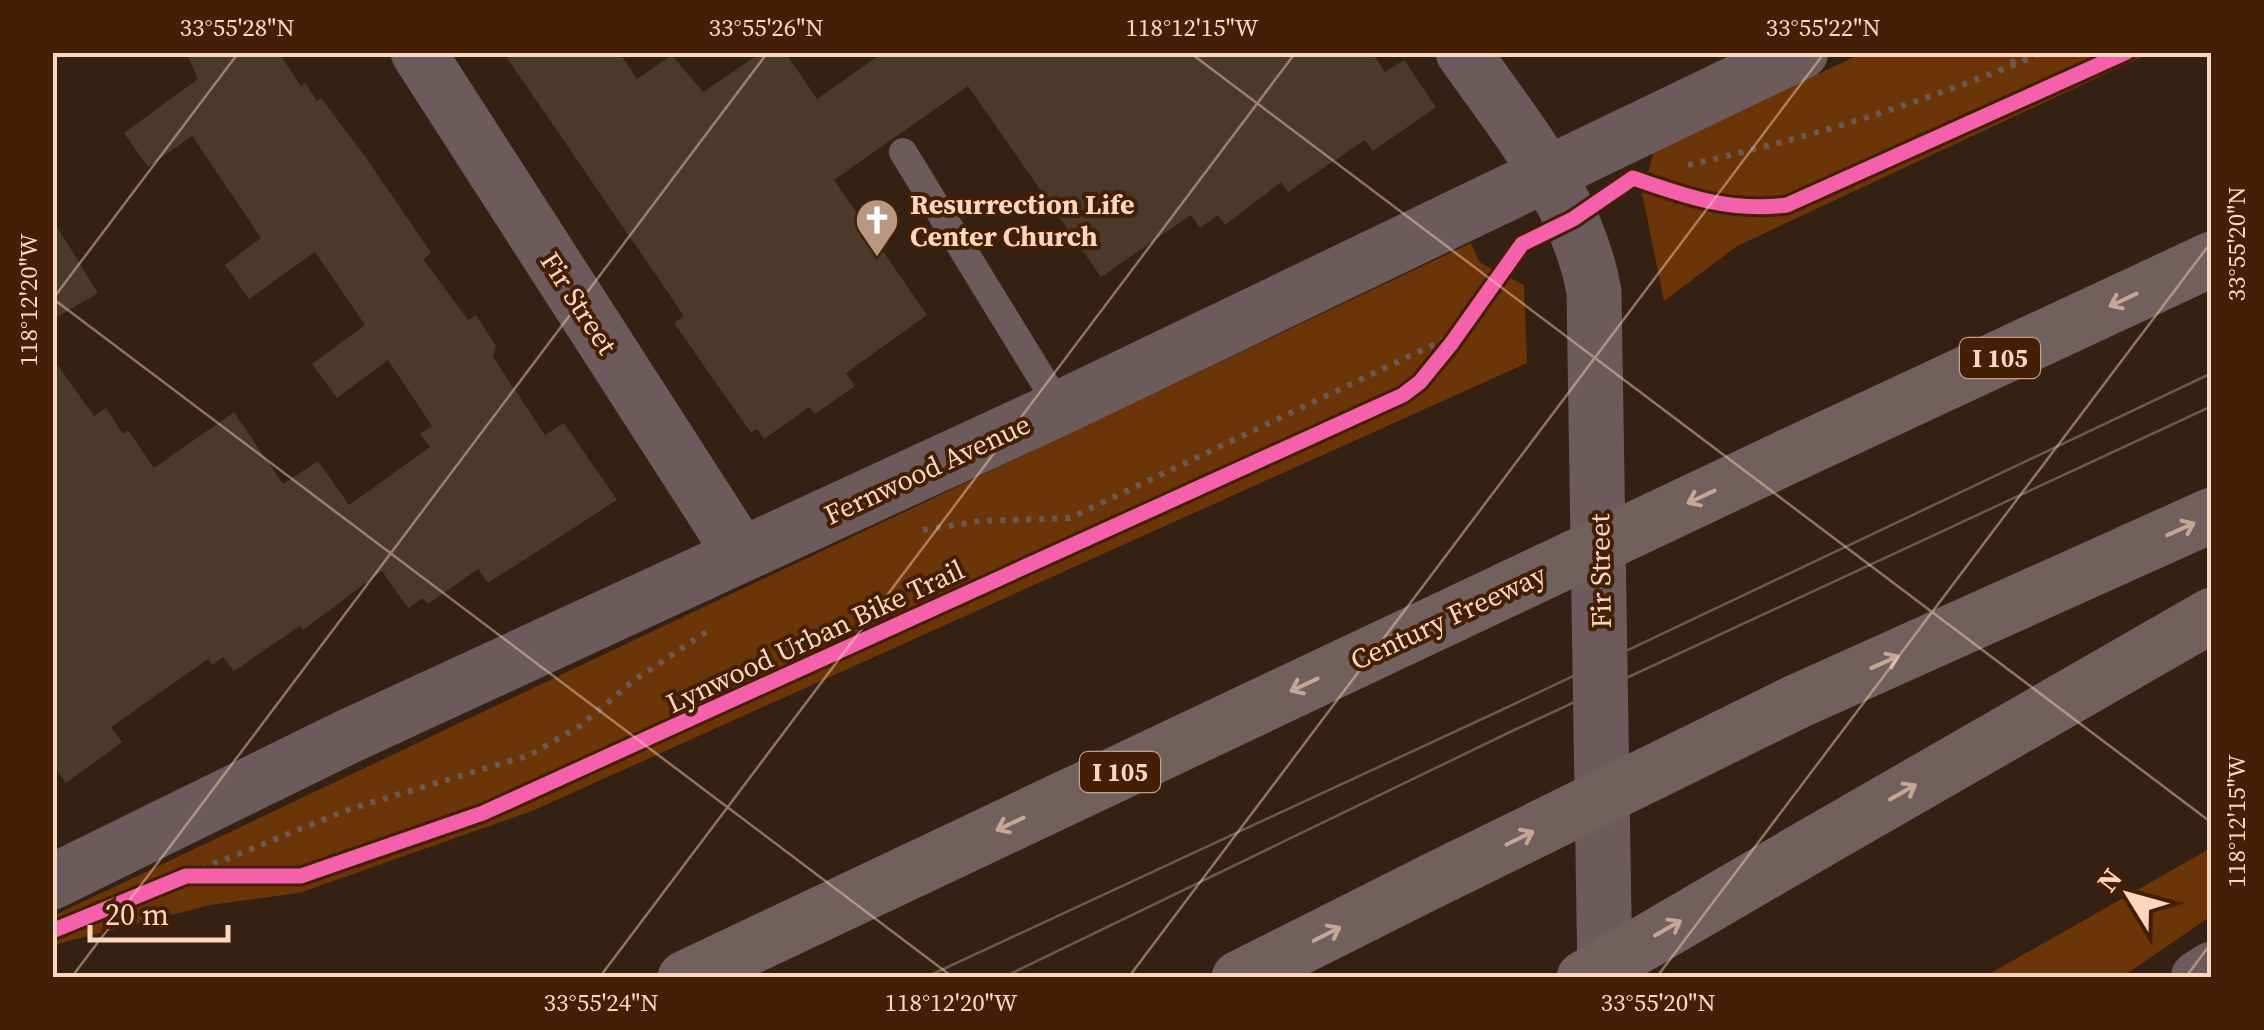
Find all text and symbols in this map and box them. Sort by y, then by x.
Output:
text: 33°55'28"N [179,10,295,44]
text: 33°55'26"N [708,10,824,44]
text: 118°12'15"W [1125,10,1259,44]
text: 33°55'22"N [1765,10,1881,44]
place label: Resurrection Life Center Church [910,185,1135,255]
text: 33°55'20"N [2219,186,2253,302]
church icon: Resurrection Life Center Church [854,197,900,258]
text: 118°12'20"W [11,233,45,367]
street label: Fir Street [532,244,627,362]
one-way arrow [2109,292,2139,311]
road number: I 105 [1960,338,2040,378]
street label: Fernwood Avenue [818,405,1036,533]
one-way arrow [1687,489,1717,508]
street label: Fir Street [1580,512,1620,629]
one-way arrow [2165,518,2195,537]
street label: Lynwood Urban Bike Trail [660,550,970,722]
street label: Century Freeway [1344,555,1553,679]
one-way arrow [1869,652,1899,671]
one-way arrow [1289,677,1319,696]
road number: I 105 [1080,752,1160,792]
text: 118°12'15"W [2219,754,2253,888]
one-way arrow [1888,782,1917,802]
one-way arrow [996,815,1026,834]
one-way arrow [1505,828,1534,847]
north arrow [2079,845,2179,945]
text: N [2088,860,2130,900]
scale bar [90,880,228,942]
text: 20 m [105,894,169,935]
one-way arrow [1653,918,1682,938]
one-way arrow [1311,924,1341,943]
text: 33°55'24"N [543,985,659,1019]
text: 118°12'20"W [884,985,1018,1019]
text: 33°55'20"N [1600,985,1716,1019]

